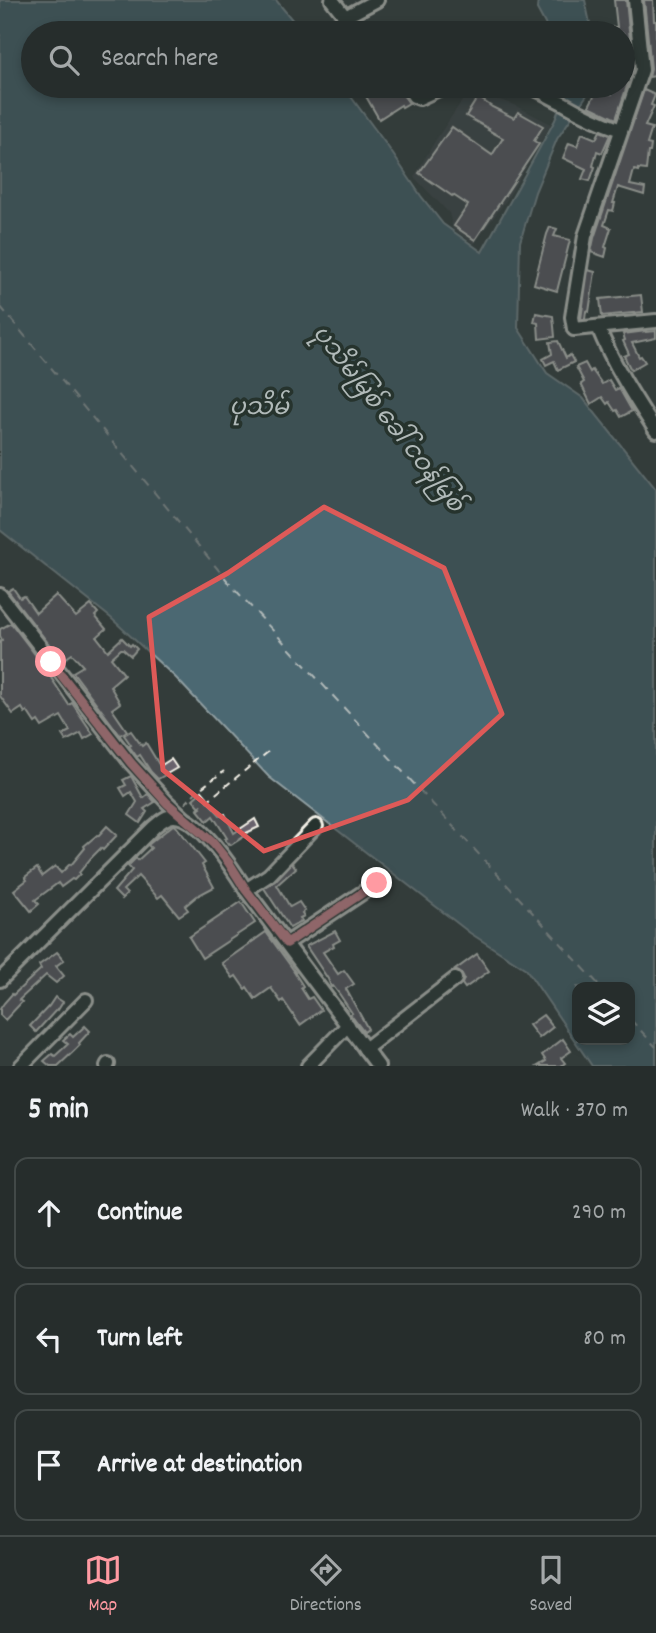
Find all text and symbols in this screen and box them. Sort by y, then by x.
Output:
search box [21,21,635,98]
icon: search [45,41,83,79]
text: Search here [101,41,219,78]
water label: ပုသိမ်မြစ် ခေါ် ငဝန်မြစ် [303,317,474,522]
water label: ပုသိမ် [229,389,290,426]
route start [35,646,66,677]
route end [361,867,392,898]
map controls [572,982,635,1045]
button: layers [572,982,635,1045]
text: 5 min [28,1090,89,1133]
text: Walk · 370 m [521,1095,628,1128]
icon: ahead [30,1194,68,1232]
text: Continue [97,1195,182,1232]
text: 290 m [572,1197,626,1230]
icon: left [30,1320,68,1358]
text: Turn left [97,1321,183,1358]
text: 80 m [583,1323,626,1356]
icon: arrive [30,1446,68,1484]
text: Arrive at destination [97,1447,302,1484]
tab: Map [84,1551,122,1620]
tab: Directions [290,1551,362,1620]
tab: Saved [530,1551,572,1620]

